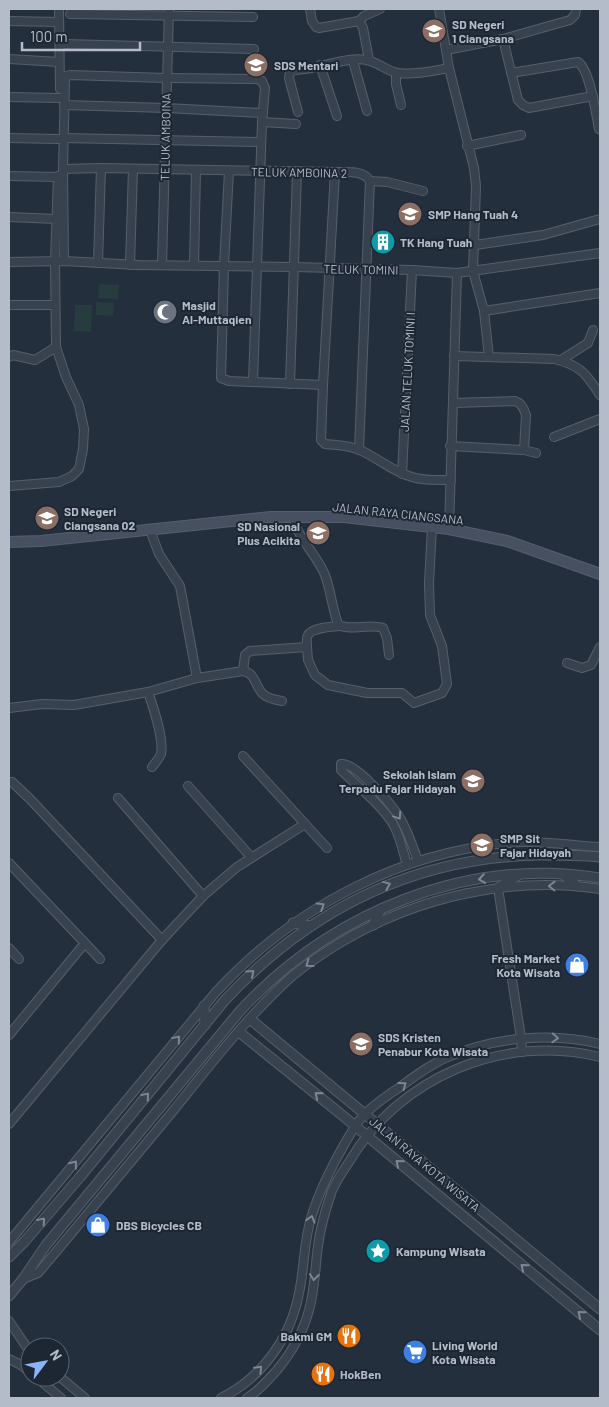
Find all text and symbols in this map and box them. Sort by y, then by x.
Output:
place label: SD Negeri 1 Ciangsana [452,17,514,45]
school or university icon: SD Negeri 1 Ciangsana [421,18,447,44]
scale bar [22,20,140,52]
text: 100 m [30,27,68,45]
school or university icon: SDS Mentari [243,52,269,78]
place label: SDS Mentari [274,58,338,72]
street label: TELUK AMBOINA [157,93,173,181]
street label: TELUK AMBOINA 2 [251,164,347,180]
school or university icon: SMP Hang Tuah 4 [397,201,423,227]
place label: SMP Hang Tuah 4 [428,207,518,221]
building icon: TK Hang Tuah [370,229,396,255]
place label: TK Hang Tuah [400,235,472,249]
street label: TELUK TOMINI [323,261,399,277]
place label: Masjid Al-Muttaqien [182,298,251,326]
mosque icon: Masjid Al-Muttaqien [152,299,178,325]
street label: JALAN TELUK TOMINI I [397,312,417,432]
street label: JALAN RAYA CIANGSANA [332,499,464,527]
place label: SD Negeri Ciangsana 02 [64,504,135,532]
school or university icon: SD Negeri Ciangsana 02 [34,505,60,531]
place label: SD Nasional Plus Acikita [237,519,300,547]
school or university icon: SD Nasional Plus Acikita [305,520,331,546]
place label: Sekolah Islam Terpadu Fajar Hidayah [339,767,456,795]
school or university icon: Sekolah Islam Terpadu Fajar Hidayah [460,768,486,794]
one-way arrow [391,810,401,819]
place label: SMP Sit Fajar Hidayah [500,831,571,859]
school or university icon: SMP Sit Fajar Hidayah [469,832,495,858]
one-way arrow [478,873,486,883]
one-way arrow [382,881,391,892]
one-way arrow [547,881,555,891]
one-way arrow [316,902,325,912]
place label: Fresh Market Kota Wisata [491,951,560,979]
shop icon: Fresh Market Kota Wisata [564,952,590,978]
one-way arrow [305,958,315,967]
one-way arrow [246,970,255,979]
place label: SDS Kristen Penabur Kota Wisata [378,1030,488,1058]
school or university icon: SDS Kristen Penabur Kota Wisata [348,1031,374,1057]
one-way arrow [552,1033,560,1044]
one-way arrow [172,1036,180,1045]
one-way arrow [398,1081,407,1091]
one-way arrow [314,1092,323,1101]
one-way arrow [140,1093,149,1102]
street label: JALAN RAYA KOTA WISATA [367,1114,483,1214]
one-way arrow [396,1160,405,1169]
one-way arrow [68,1161,76,1170]
shop icon: DBS Bicycles CB [85,1212,111,1238]
one-way arrow [305,1216,315,1224]
one-way arrow [36,1218,45,1227]
place label: DBS Bicycles CB [116,1218,202,1232]
place icon: Kampung Wisata [365,1238,391,1264]
place label: Kampung Wisata [396,1244,486,1258]
one-way arrow [521,1263,530,1272]
one-way arrow [309,1274,320,1282]
one-way arrow [578,1310,587,1319]
restaurant icon: Bakmi GM [336,1323,362,1349]
place label: Bakmi GM [280,1329,332,1343]
north arrow [20,1337,70,1387]
place label: Living World Kota Wisata [432,1338,498,1366]
supermarket icon: Living World Kota Wisata [402,1339,428,1365]
text: N [47,1346,66,1363]
restaurant icon: HokBen [310,1361,336,1387]
one-way arrow [253,1366,262,1375]
place label: HokBen [340,1367,381,1381]

